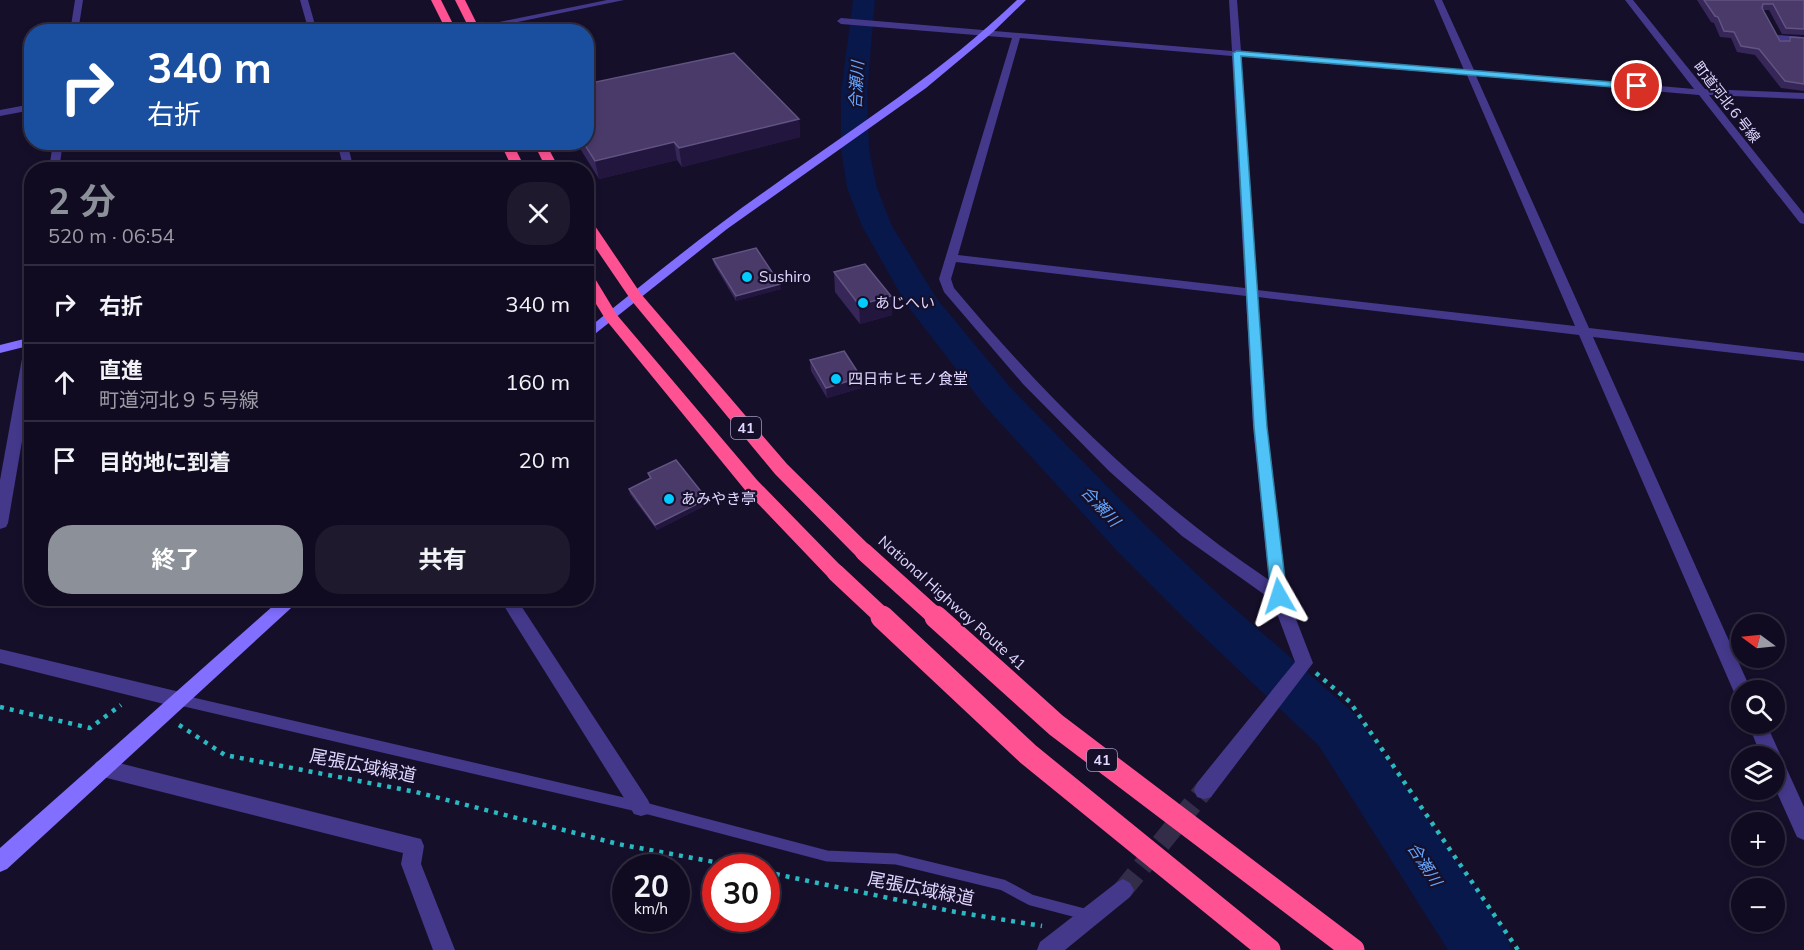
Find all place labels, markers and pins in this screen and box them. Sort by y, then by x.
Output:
pin [1611,60,1662,111]
place label: Sushiro [759,267,811,286]
marker: Sushiro [740,270,754,284]
place label: あじへい [875,293,935,312]
marker: あじへい [856,296,870,310]
place label: 四日市ヒモノ食堂 [848,369,968,388]
marker: 四日市ヒモノ食堂 [829,372,843,386]
place label: あみやき亭 [681,489,756,508]
marker: あみやき亭 [662,492,676,506]

